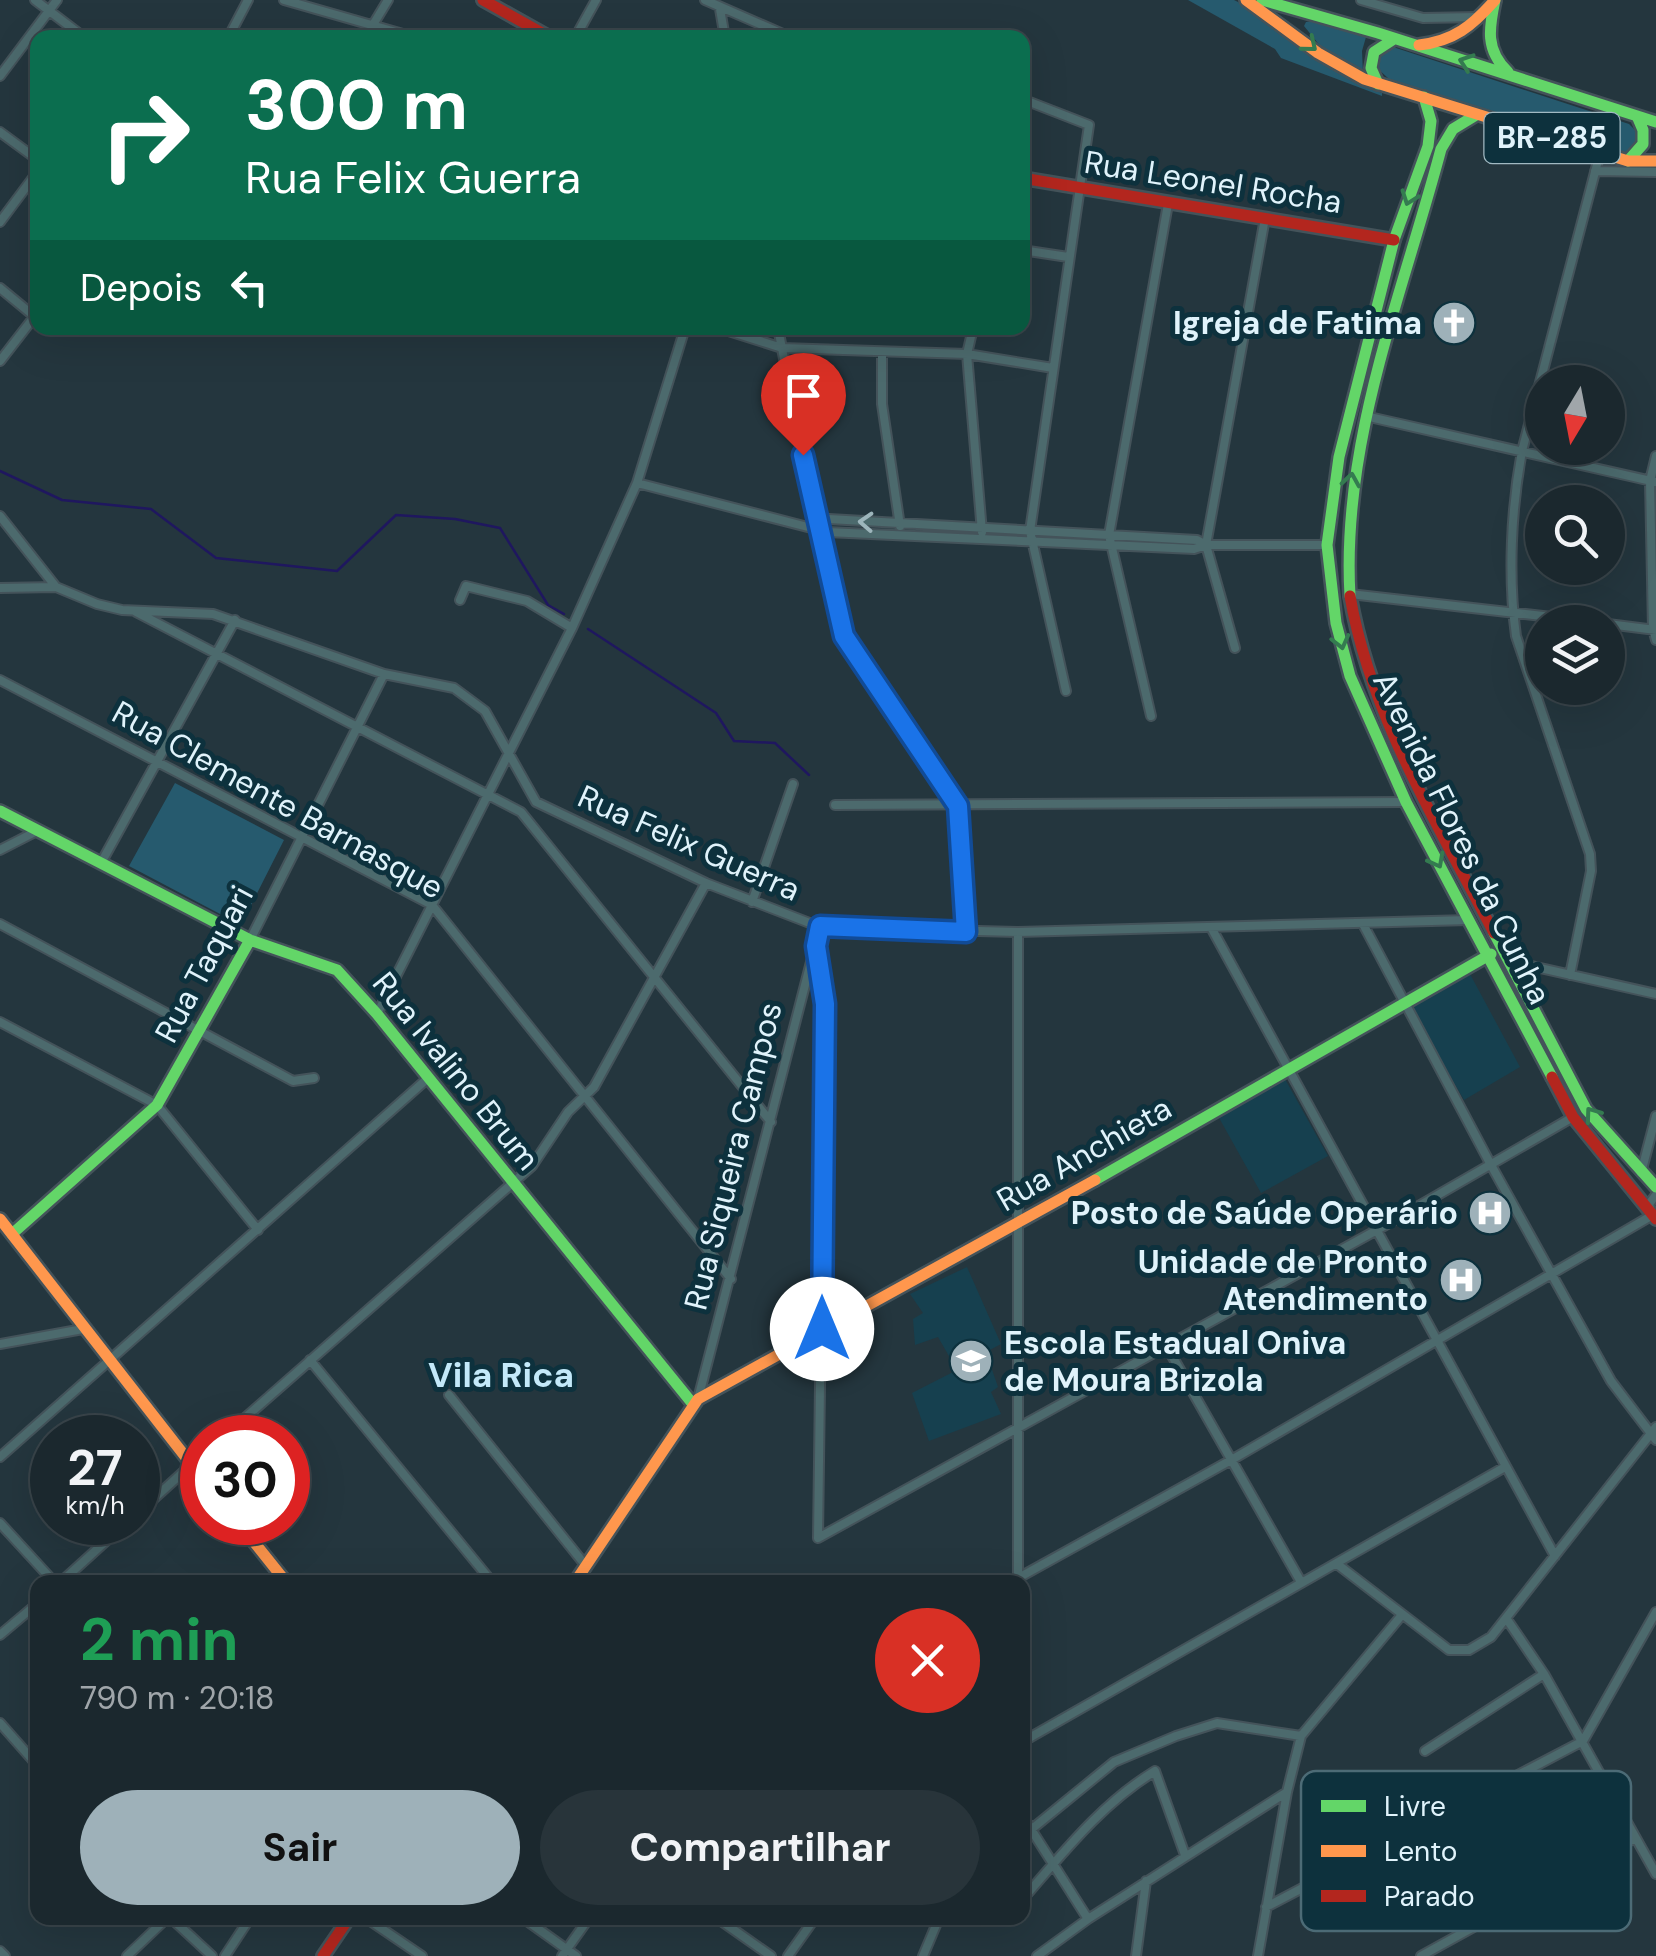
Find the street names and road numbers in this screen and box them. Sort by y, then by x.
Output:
road number: BR-285 [1484,113,1620,163]
street label: Rua Leonel Rocha [1081,141,1345,223]
street label: Avenida Flores da Cunha [1363,665,1561,1011]
street label: Rua Clemente Barnasque [105,691,451,909]
street label: Rua Felix Guerra [571,775,807,911]
street label: Rua Taquari [145,878,263,1050]
street label: Rua Ivalino Brum [363,963,549,1179]
street label: Rua Siqueira Campos [674,998,792,1314]
street label: Rua Anchieta [989,1087,1179,1221]

